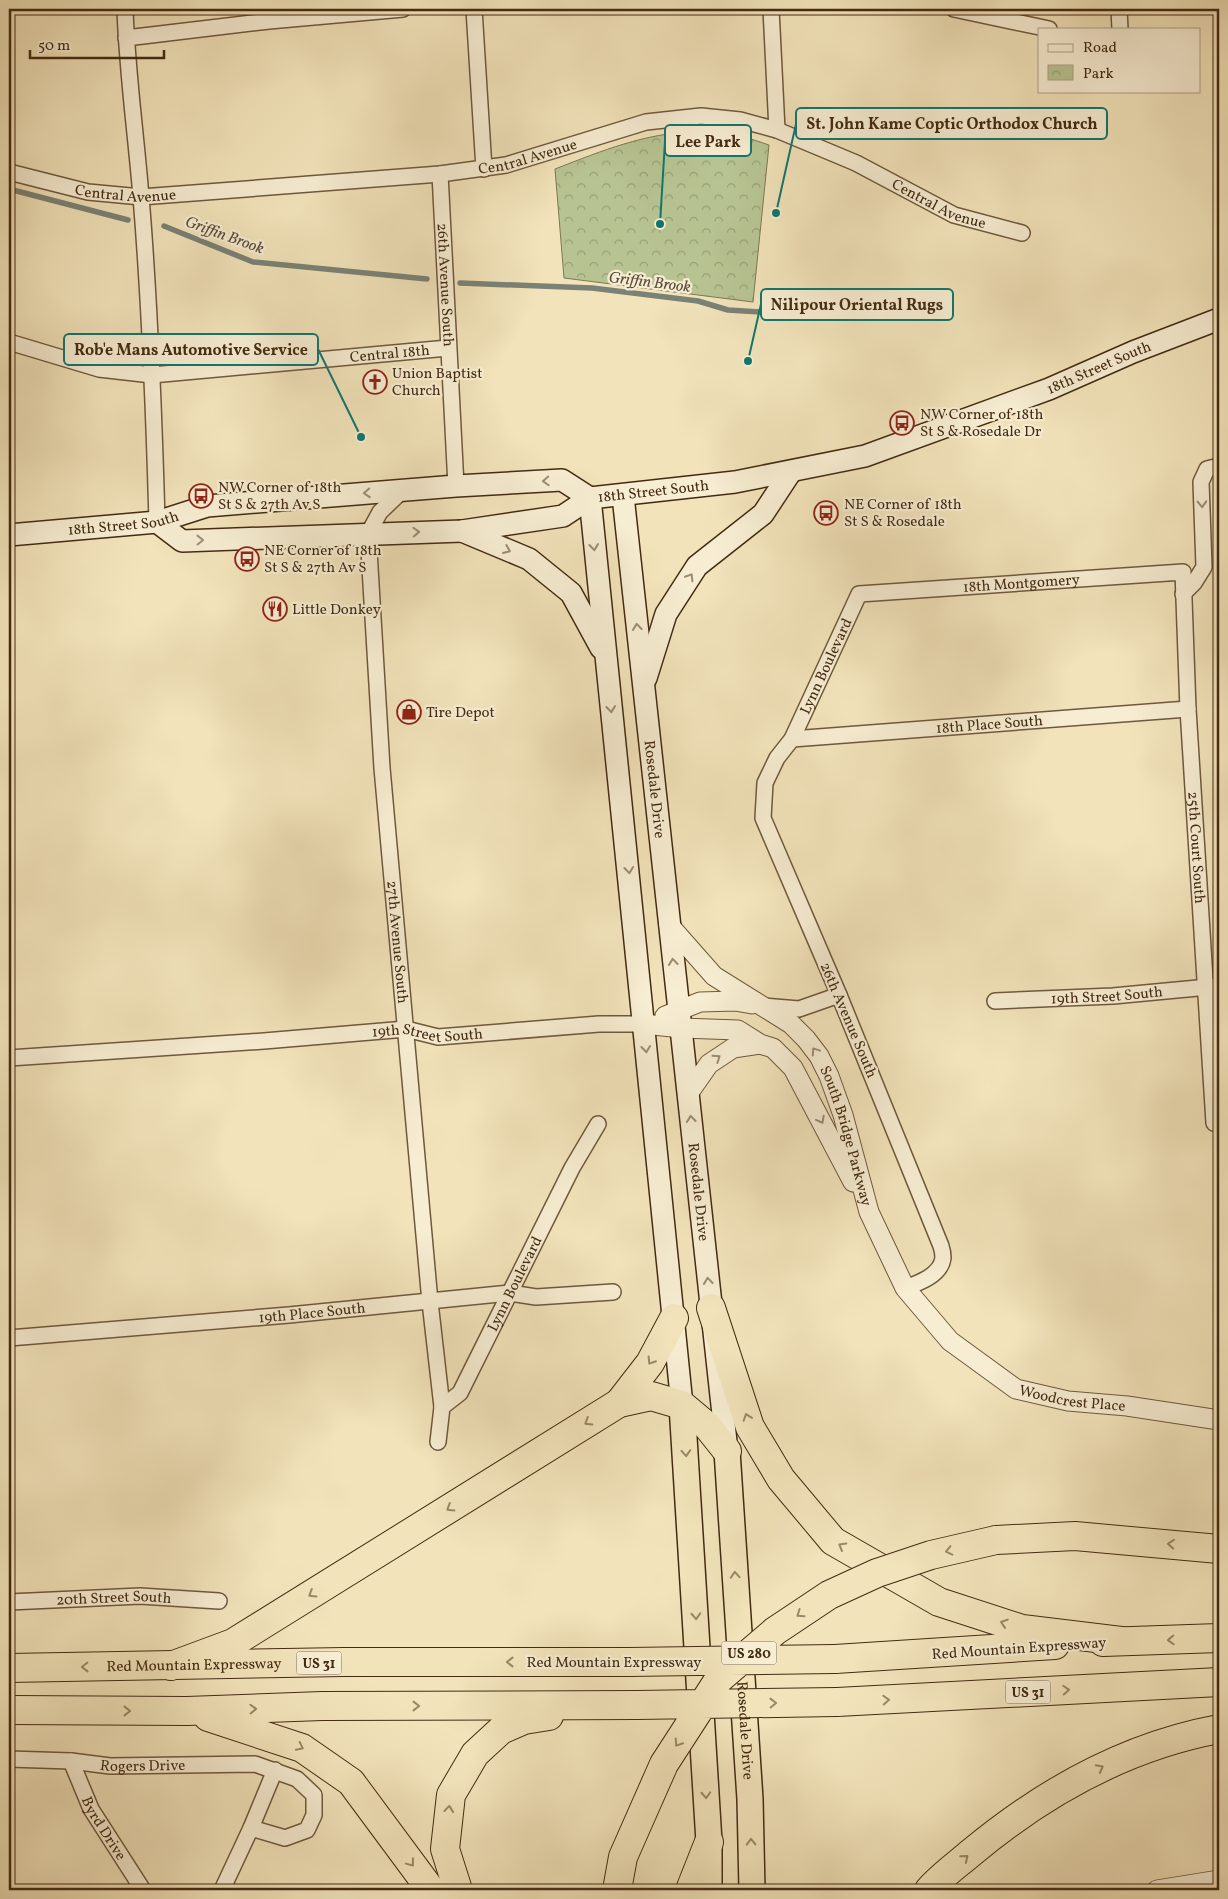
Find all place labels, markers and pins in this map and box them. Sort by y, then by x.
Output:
callout: St. John Kame Coptic Orthodox Church [796,108,1107,139]
callout: Lee Park [665,125,751,156]
callout: Nilipour Oriental Rugs [761,289,953,320]
callout: Rob'e Mans Automotive Service [64,334,318,365]
place label: Union Baptist Church [392,364,482,402]
church icon: Union Baptist Church [362,369,388,395]
place label: NW Corner of 18th St S & Rosedale Dr [920,405,1043,443]
bus stop icon: NW Corner of 18th St S & Rosedale Dr [889,410,915,436]
place label: NW Corner of 18th St S & 27th Av S [218,478,341,516]
bus stop icon: NW Corner of 18th St S & 27th Av S [188,483,214,509]
place label: NE Corner of 18th St S & Rosedale [844,495,962,533]
bus stop icon: NE Corner of 18th St S & Rosedale [813,500,839,526]
place label: NE Corner of 18th St S & 27th Av S [264,541,382,579]
bus stop icon: NE Corner of 18th St S & 27th Av S [234,546,260,572]
restaurant icon: Little Donkey [262,596,288,622]
place label: Little Donkey [292,600,381,621]
shop icon: Tire Depot [396,699,422,725]
place label: Tire Depot [426,703,495,724]

